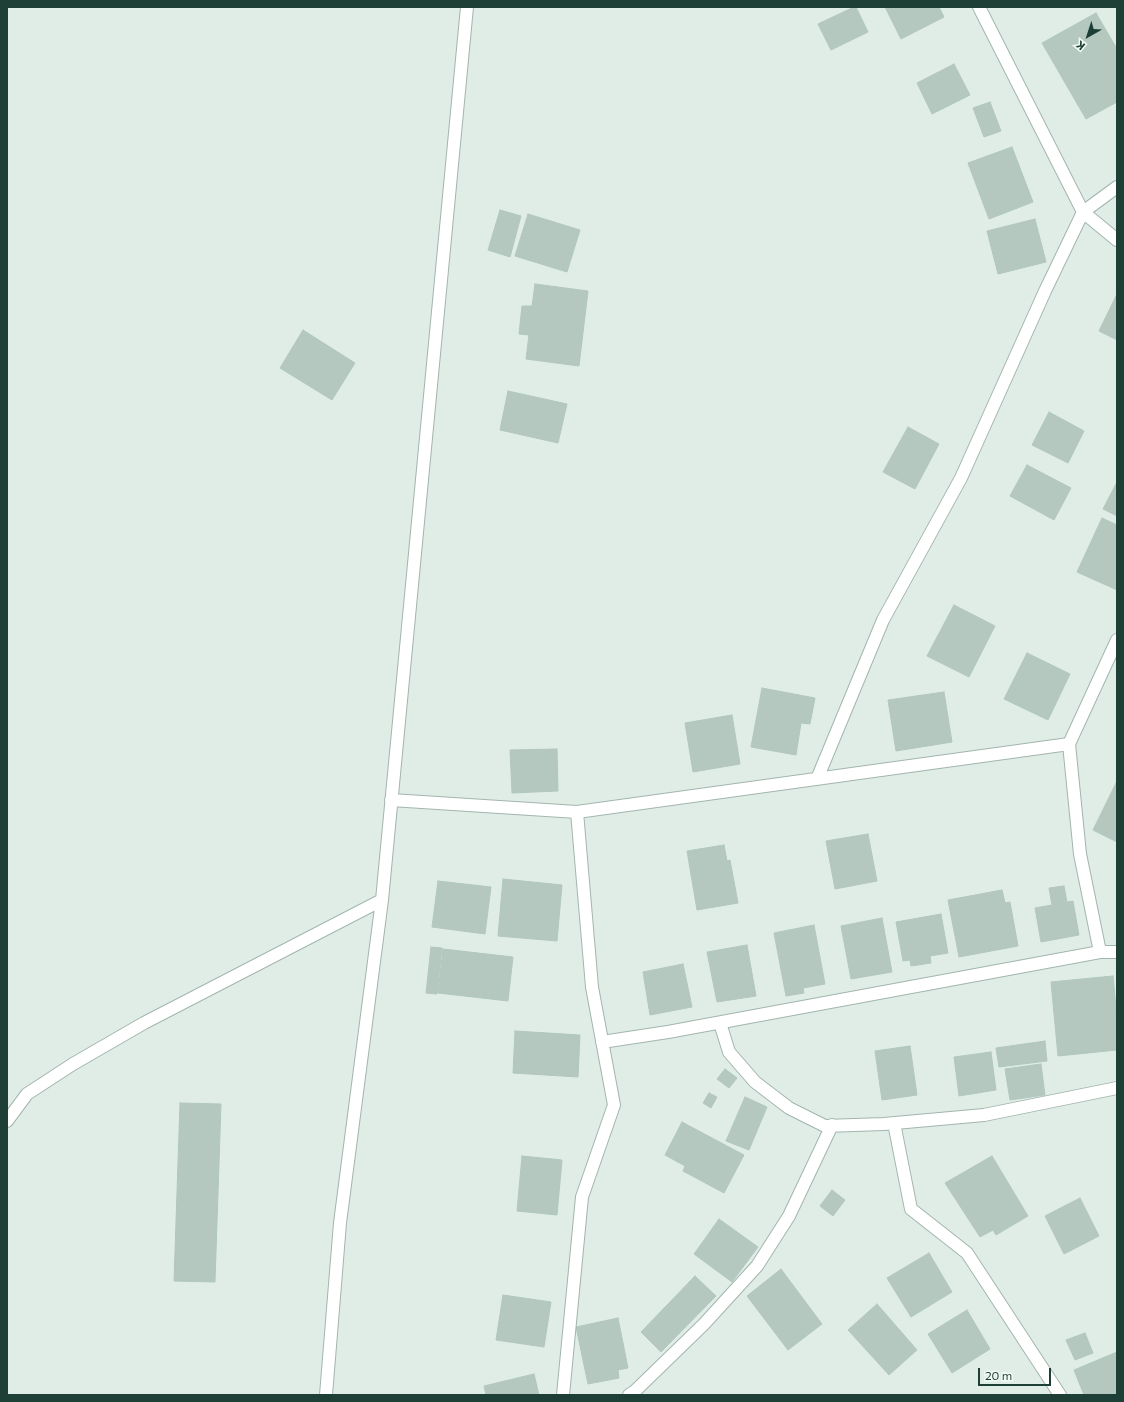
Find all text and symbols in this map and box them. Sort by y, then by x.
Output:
north arrow [1068,16,1108,56]
text: K [1073,38,1087,53]
scale bar [980,1360,1053,1386]
text: 20 m [985,1368,1012,1382]

